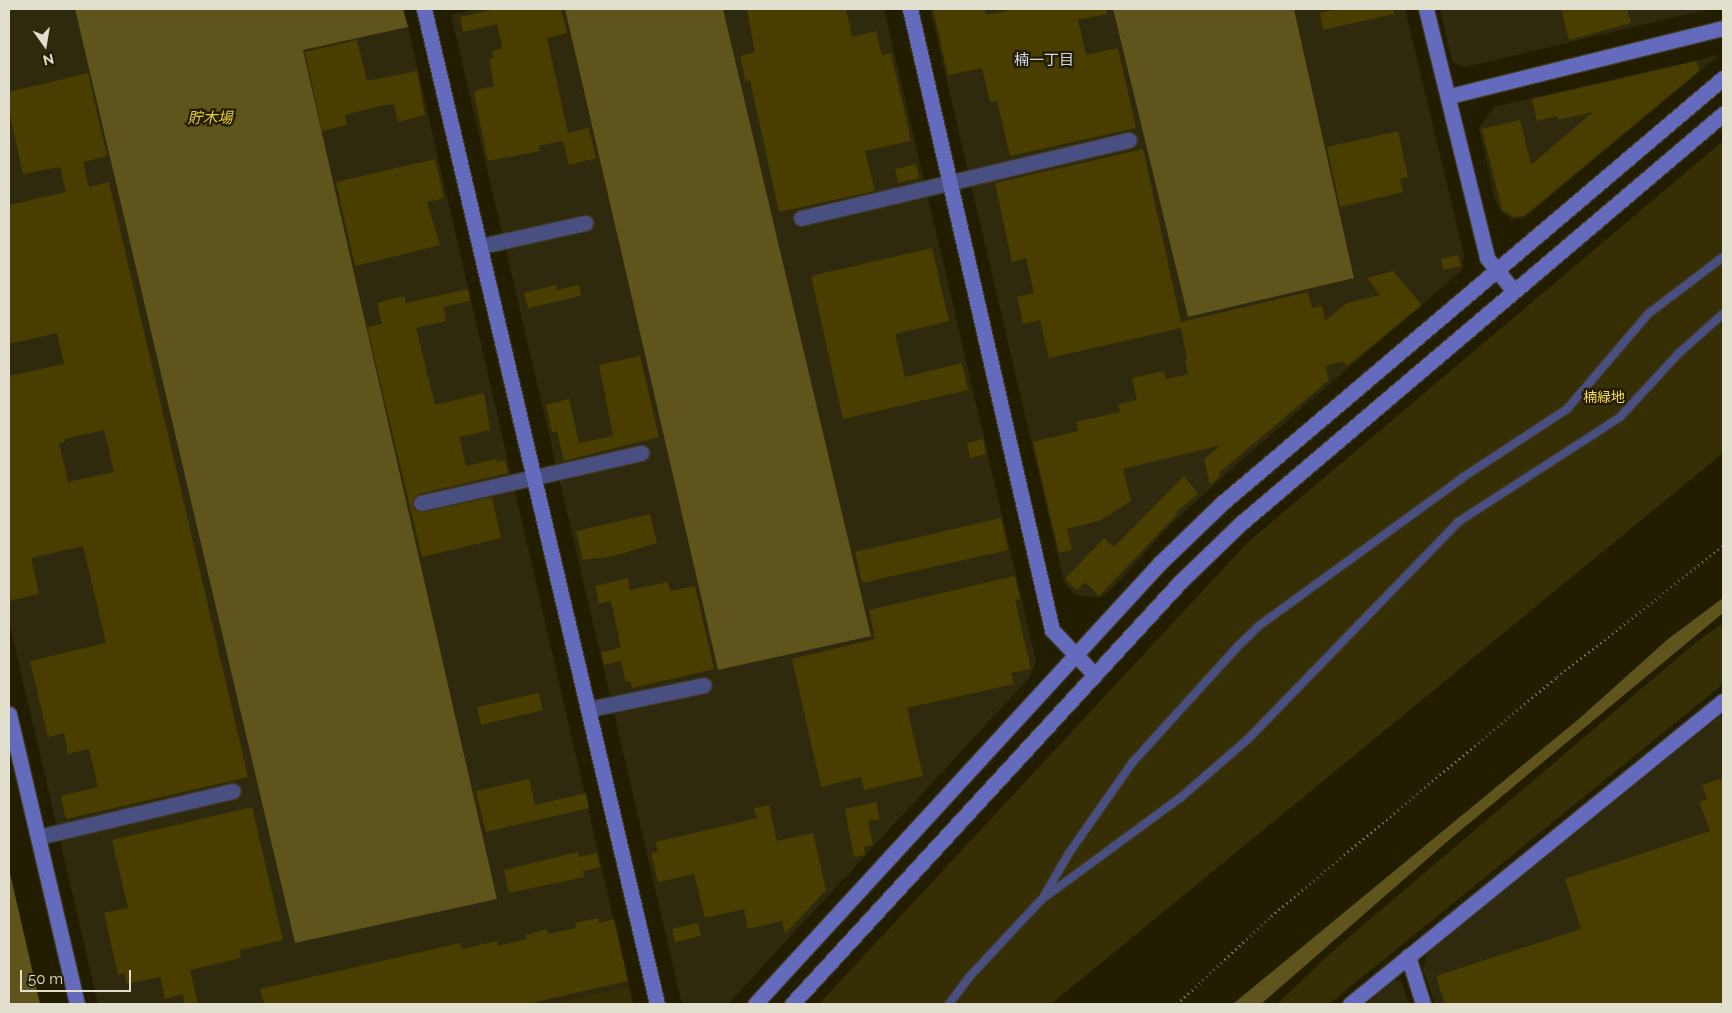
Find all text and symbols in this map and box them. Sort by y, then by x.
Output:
north arrow [20,20,70,70]
text: N [41,51,55,69]
district label: 楠一丁目 [1014,52,1074,70]
water label: 貯木場 [188,110,232,128]
park label: 楠緑地 [1583,389,1625,405]
scale bar [22,960,134,992]
text: 50 m [28,970,63,988]

